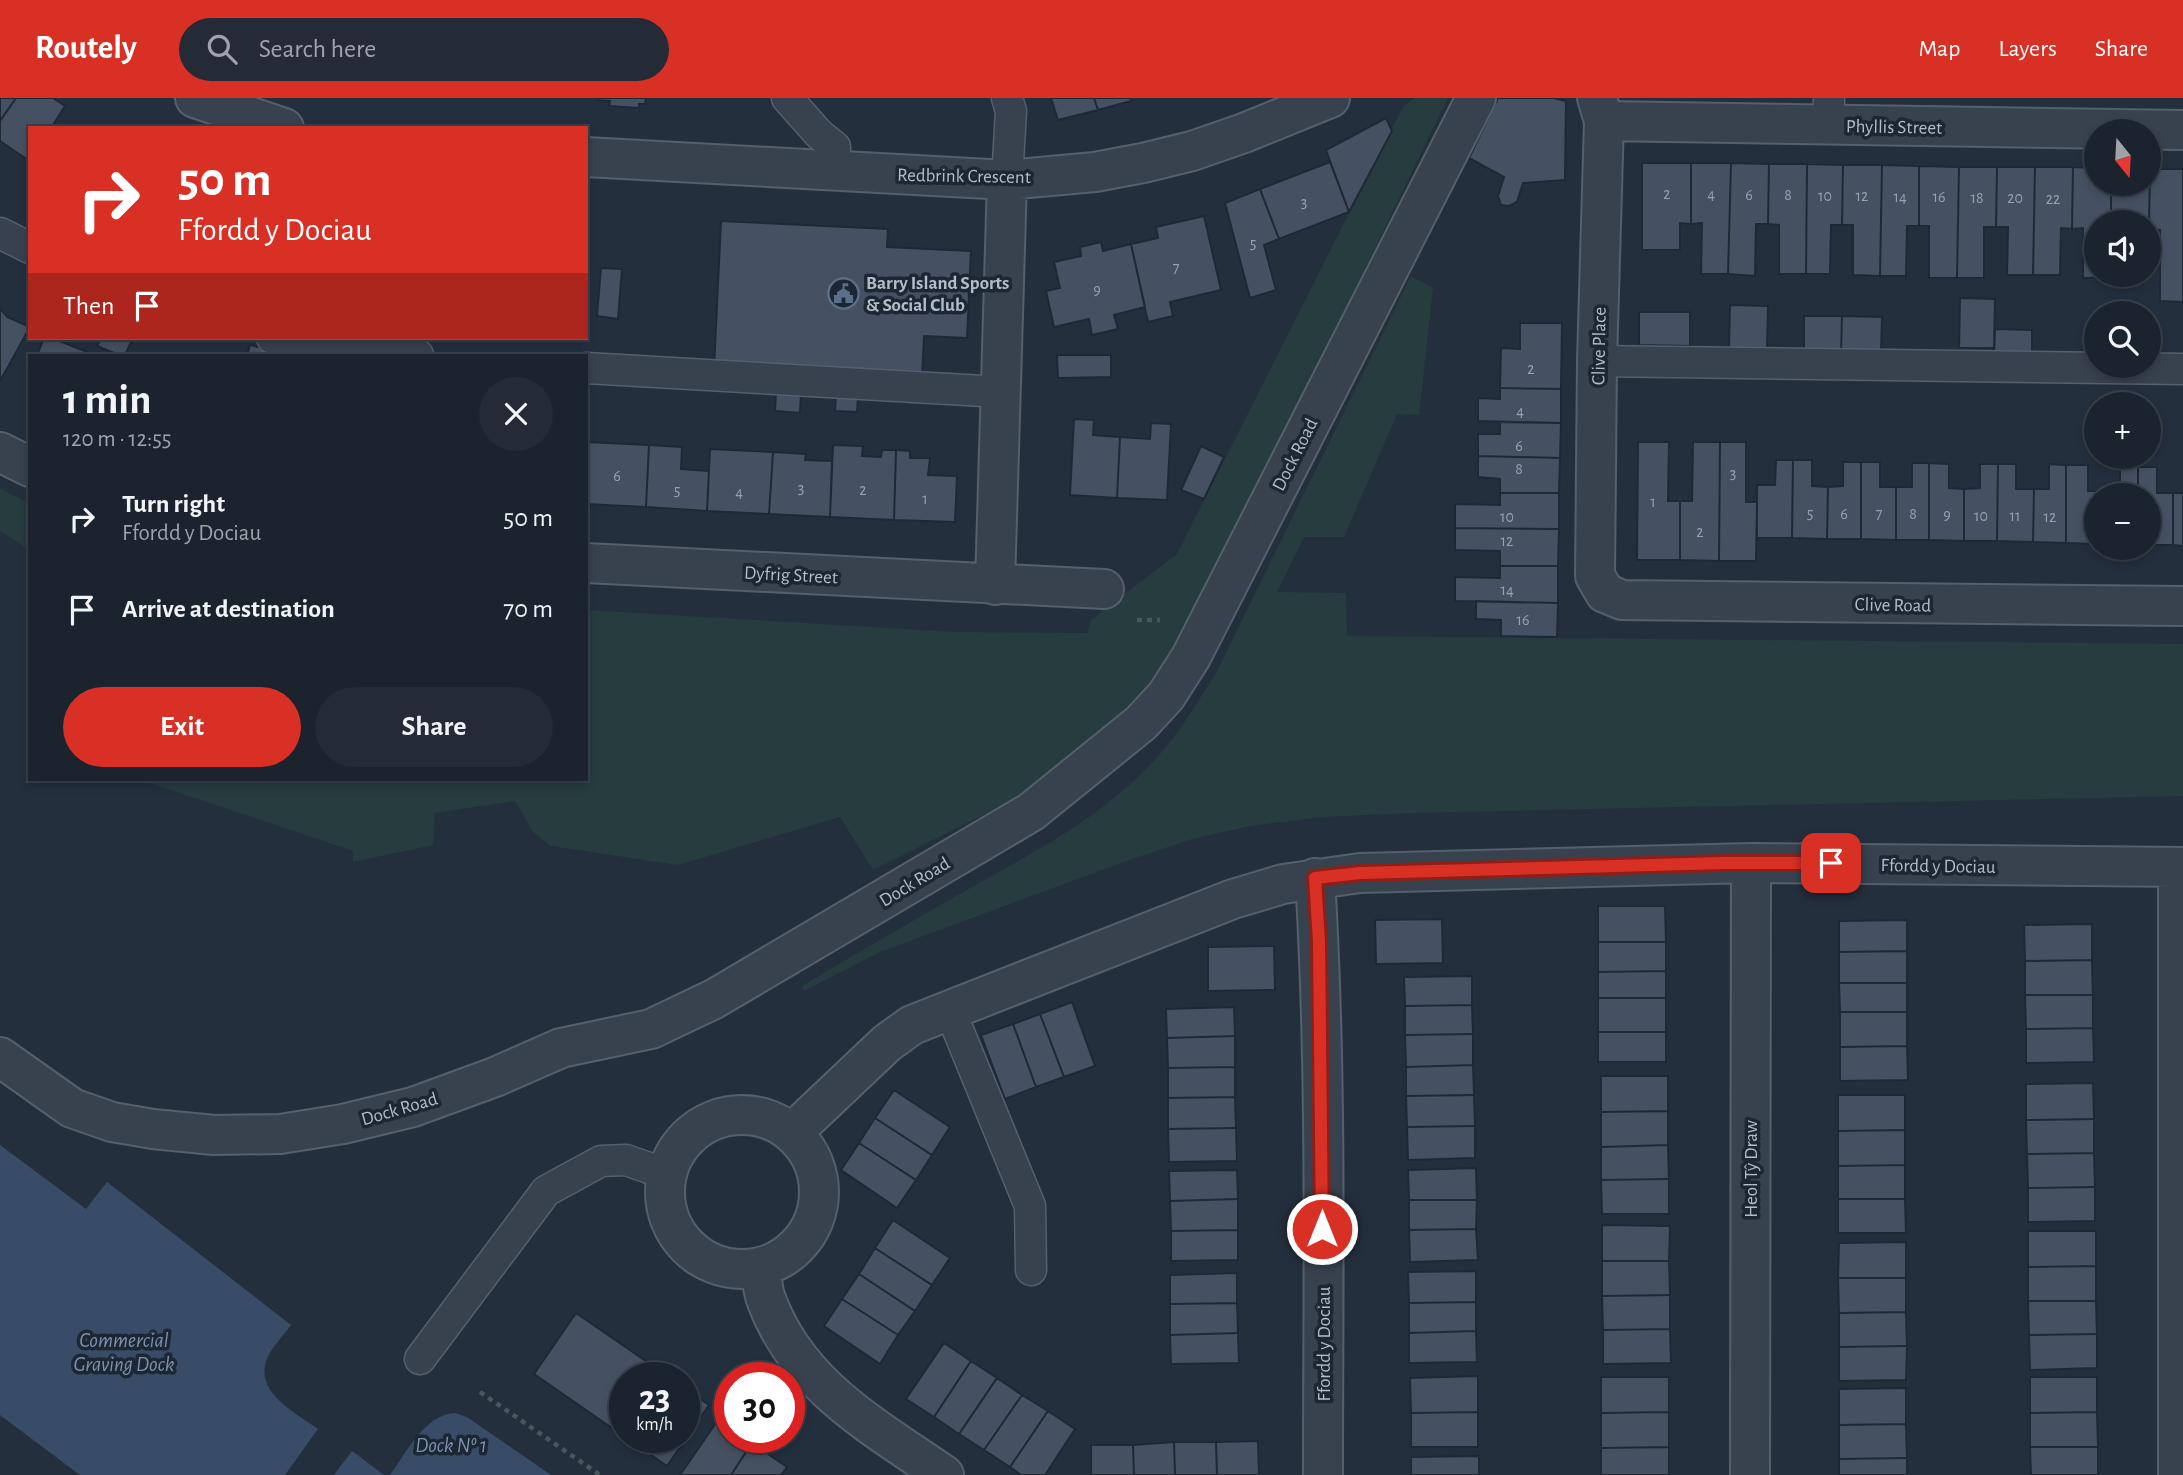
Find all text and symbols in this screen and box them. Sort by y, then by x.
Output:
search box [179,18,669,81]
icon: search [203,30,241,68]
text: Routely [35,32,137,65]
text: Search here [259,36,376,62]
text: Map [1918,37,1960,61]
text: Layers [1998,37,2057,61]
text: Share [2095,37,2148,61]
street label: Phyllis Street [1846,117,1942,138]
north arrow [2084,119,2161,196]
map controls [2084,119,2161,560]
icon: right [63,154,154,245]
text: 50 m [178,156,272,205]
street label: Redbrink Crescent [897,166,1031,187]
house number: 2 [1663,186,1671,202]
house number: 4 [1707,186,1715,202]
house number: 6 [1745,187,1753,203]
house number: 8 [1784,187,1792,203]
house number: 10 [1818,188,1832,204]
house number: 12 [1856,188,1868,204]
house number: 14 [1893,189,1907,205]
house number: 16 [1932,189,1946,205]
house number: 18 [1970,190,1984,206]
house number: 20 [2007,190,2023,206]
house number: 22 [2046,191,2060,207]
house number: 3 [1301,194,1307,210]
button: sound [2084,210,2161,287]
text: Ffordd y Dociau [178,214,372,246]
house number: 5 [1250,235,1256,251]
house number: 7 [1173,260,1180,276]
place label: Barry Island Sports & Social Club [866,274,1009,315]
public building icon: Barry Island Sports & Social Club [826,276,860,310]
house number: 9 [1093,282,1101,298]
icon: arrive [128,287,166,325]
text: Then [63,293,114,319]
button: search [2084,301,2161,378]
street label: Clive Place [1589,307,1610,385]
house number: 2 [1527,361,1535,377]
button: close [479,377,553,451]
text: 1 min [63,379,152,421]
button: + [2084,392,2161,469]
house number: 4 [1516,403,1524,419]
street label: Dock Road [1269,415,1322,494]
text: 120 m · 12:55 [63,428,171,451]
house number: 6 [1515,438,1523,454]
house number: 8 [1515,461,1523,477]
house number: 3 [1730,465,1736,481]
house number: 6 [613,468,621,484]
house number: 3 [798,480,804,496]
house number: 5 [674,482,680,498]
house number: 2 [859,482,867,498]
button: − [2084,483,2161,560]
house number: 4 [735,484,743,500]
text: Turn right [122,491,225,517]
house number: 1 [922,491,928,507]
house number: 1 [1650,494,1656,510]
icon: right [63,500,101,538]
text: 50 m [503,505,553,531]
house number: 5 [1807,505,1813,521]
house number: 6 [1840,506,1848,522]
house number: 7 [1876,506,1883,522]
house number: 8 [1909,506,1917,522]
house number: 9 [1943,507,1951,523]
house number: 10 [1974,508,1988,524]
house number: 11 [2009,508,2021,524]
house number: 10 [1500,509,1514,525]
house number: 12 [2044,509,2056,525]
text: Ffordd y Dociau [122,522,261,545]
house number: 2 [1696,524,1704,540]
house number: 12 [1501,533,1513,549]
street label: Dyfrig Street [743,564,838,587]
house number: 14 [1500,582,1514,598]
icon: arrive [63,591,101,629]
street label: Clive Road [1855,595,1932,616]
text: Arrive at destination [122,596,335,622]
text: 70 m [503,596,553,622]
house number: 16 [1516,612,1530,628]
button: Exit [63,687,301,767]
button: Share [315,687,553,767]
pin [1801,833,1861,893]
icon: arrive [1812,844,1850,882]
street label: Dock Road [876,854,953,911]
street label: Ffordd y Dociau [1880,856,1996,877]
street label: Dock Road [359,1089,440,1129]
street label: Heol Tŷ Draw [1742,1120,1761,1218]
position arrow [1285,1192,1359,1266]
street label: Ffordd y Dociau [1315,1286,1334,1401]
water label: Commercial Graving Dock [74,1330,175,1375]
speed limit sign: 30 [714,1362,805,1453]
text: 23 [639,1381,670,1416]
text: km/h [636,1416,673,1434]
water label: Dock Nº 1 [415,1435,487,1456]

